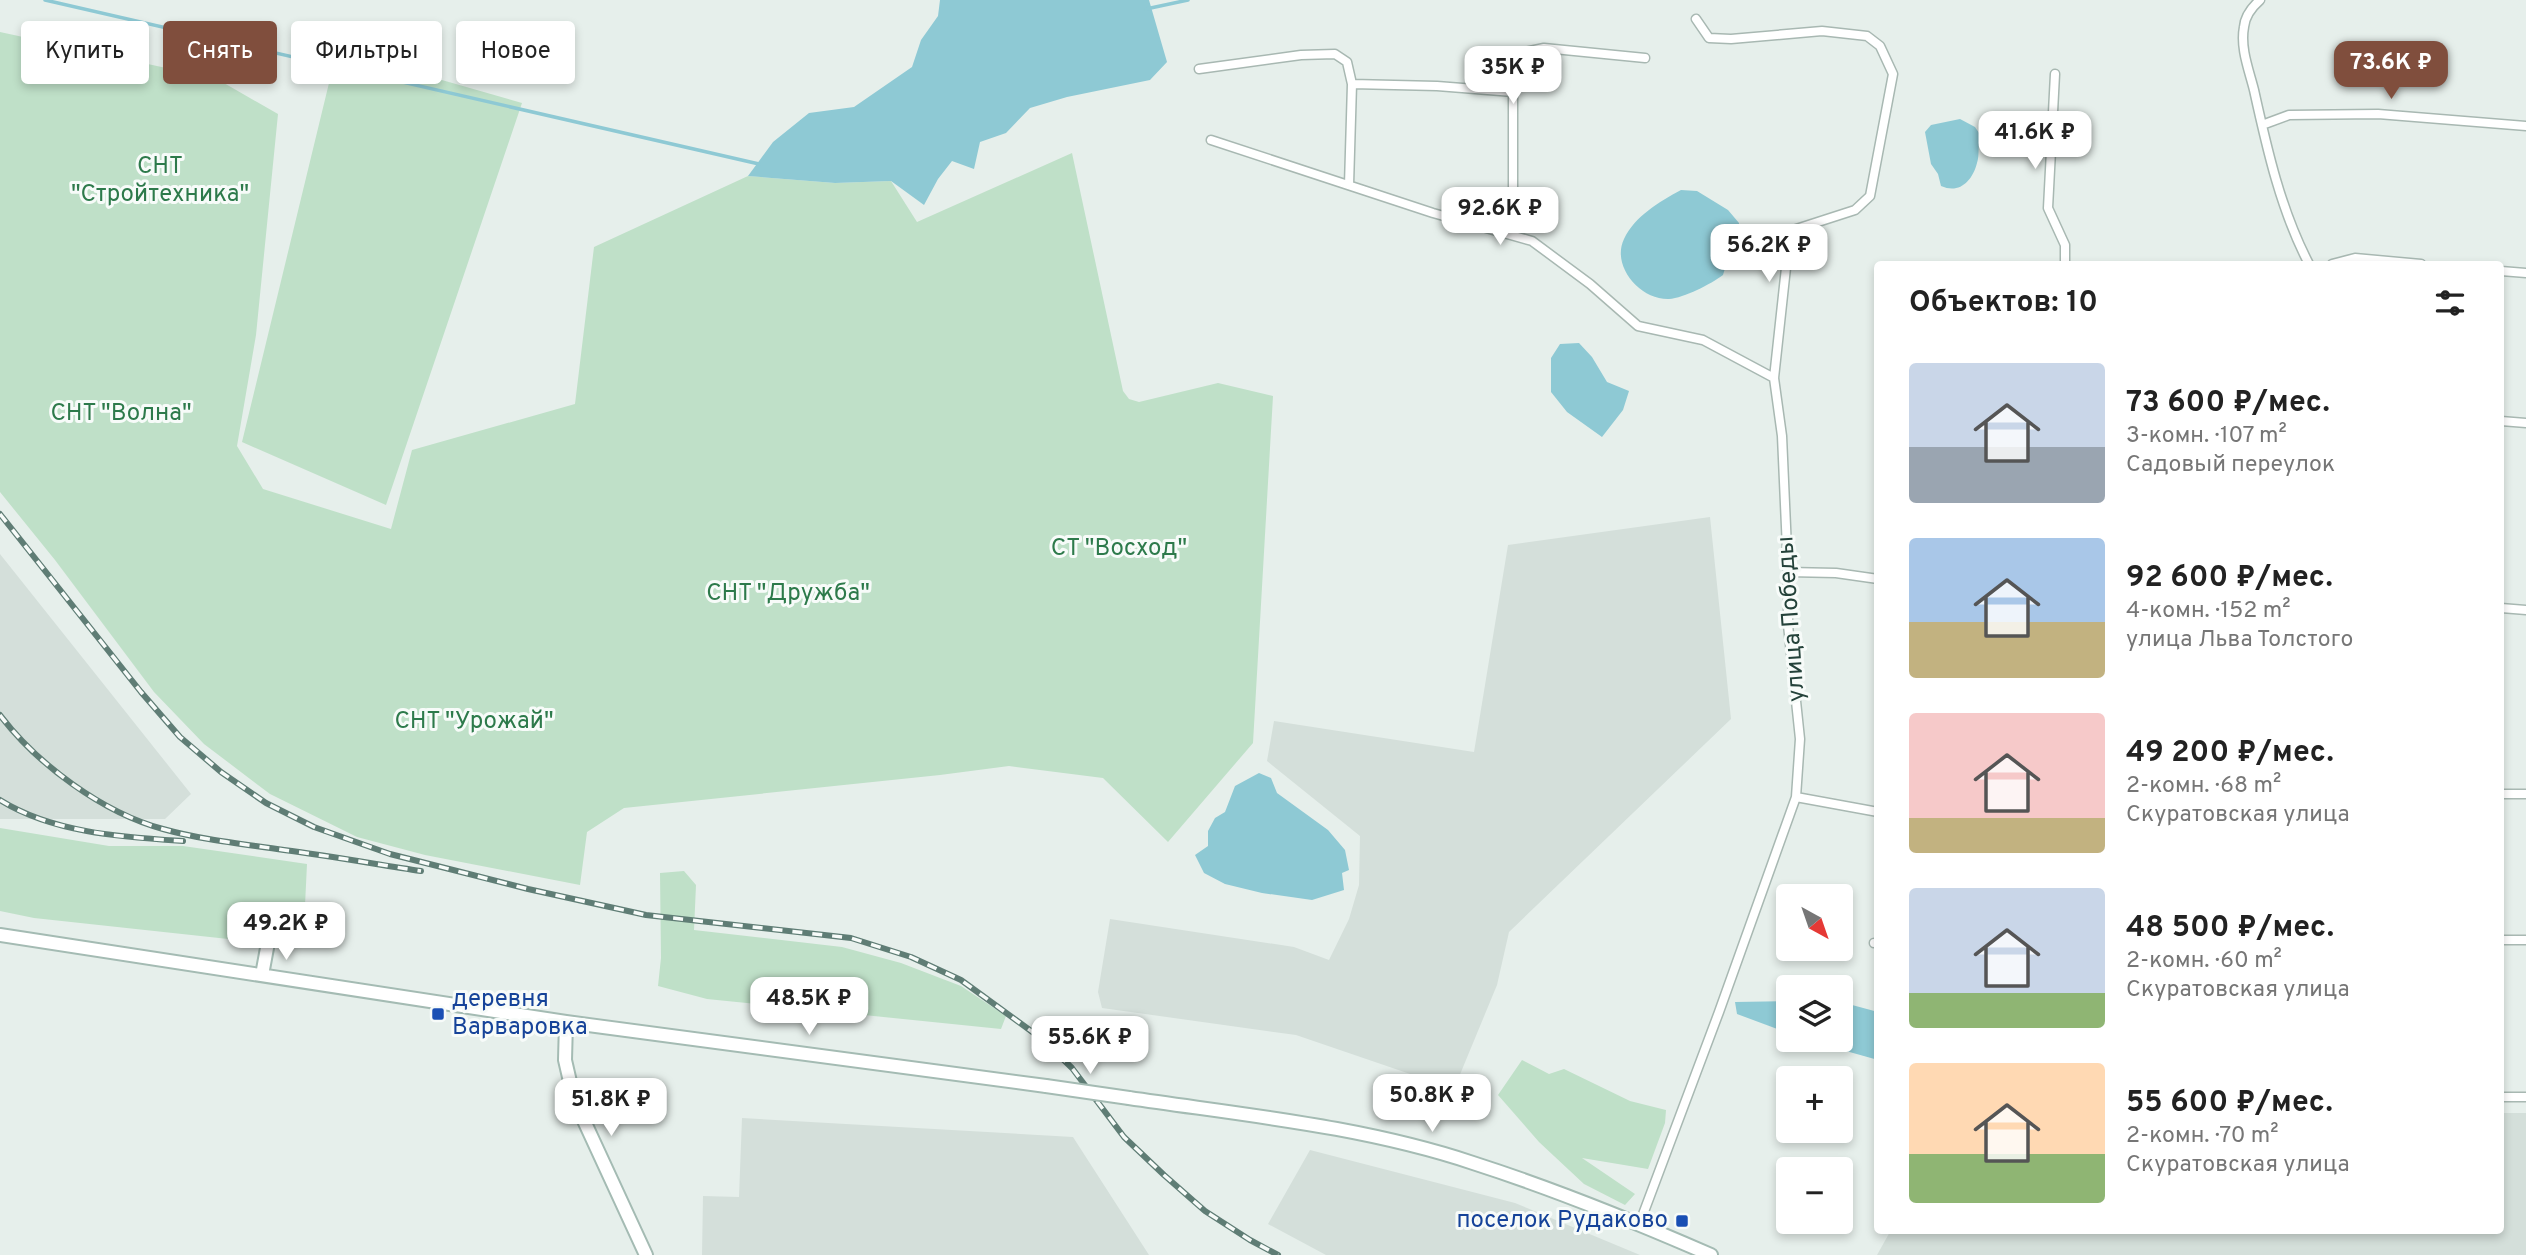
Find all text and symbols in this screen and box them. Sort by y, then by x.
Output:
chip: Купить [21,21,149,84]
chip: Снять [163,21,277,84]
chip: Фильтры [291,21,442,84]
chip: Новое [456,21,575,84]
pin: 73.6K ₽ [2326,42,2456,101]
pin: 35K ₽ [1464,46,1562,106]
text: 73.6K ₽ [2350,49,2432,78]
text: 35K ₽ [1481,54,1546,83]
pin: 41.6K ₽ [1970,111,2100,171]
text: 41.6K ₽ [1995,119,2075,148]
park label: СНТ "Стройтехника" [71,152,249,210]
pin: 92.6K ₽ [1435,188,1565,247]
text: 92.6K ₽ [1457,195,1543,224]
pin: 56.2K ₽ [1704,224,1834,284]
text: 56.2K ₽ [1727,232,1811,261]
icon: filters [2431,284,2469,322]
text: Объектов: 10 [1909,285,2098,322]
text: 73 600 ₽/мес. [2126,385,2330,422]
icon: home [1965,391,2049,475]
park label: СНТ "Волна" [50,399,192,429]
text: 3-комн. · 107 m² [2126,422,2287,451]
text: Садовый переулок [2126,451,2335,480]
park label: СТ "Восход" [1051,534,1187,564]
street label: улица Победы [1771,535,1813,703]
text: 92 600 ₽/мес. [2126,560,2333,597]
icon: home [1965,566,2049,650]
park label: СНТ "Дружба" [706,579,870,609]
text: 4-комн. · 152 m² [2126,597,2290,626]
text: улица Льва Толстого [2126,626,2353,655]
park label: СНТ "Урожай" [394,707,554,737]
text: 49 200 ₽/мес. [2126,735,2334,772]
icon: home [1965,741,2049,825]
text: 2-комн. · 68 m² [2126,772,2281,801]
text: Скуратовская улица [2126,801,2350,830]
north arrow [1776,884,1853,961]
map controls [1776,884,1853,1234]
pin: 49.2K ₽ [221,902,351,962]
text: 49.2K ₽ [243,910,329,939]
text: 48 500 ₽/мес. [2126,910,2334,947]
icon: home [1965,916,2049,1000]
text: 2-комн. · 60 m² [2126,947,2282,976]
button: layers [1776,975,1853,1052]
text: Скуратовская улица [2126,976,2350,1005]
pin: 48.5K ₽ [744,978,874,1037]
place label: деревня Варваровка [452,985,588,1043]
text: 48.5K ₽ [766,985,852,1014]
marker: деревня Варваровка [430,1006,446,1022]
pin: 55.6K ₽ [1025,1016,1155,1076]
text: 55.6K ₽ [1048,1024,1132,1053]
button: + [1776,1066,1853,1143]
pin: 50.8K ₽ [1367,1074,1497,1134]
pin: 51.8K ₽ [546,1078,676,1138]
text: 50.8K ₽ [1389,1082,1475,1111]
text: 55 600 ₽/мес. [2126,1085,2333,1122]
text: 51.8K ₽ [571,1086,651,1115]
icon: home [1965,1091,2049,1175]
text: 2-комн. · 70 m² [2126,1122,2279,1151]
text: Скуратовская улица [2126,1151,2350,1180]
button: − [1776,1157,1853,1234]
place label: поселок Рудаково [1456,1206,1668,1236]
marker: поселок Рудаково [1674,1213,1690,1229]

